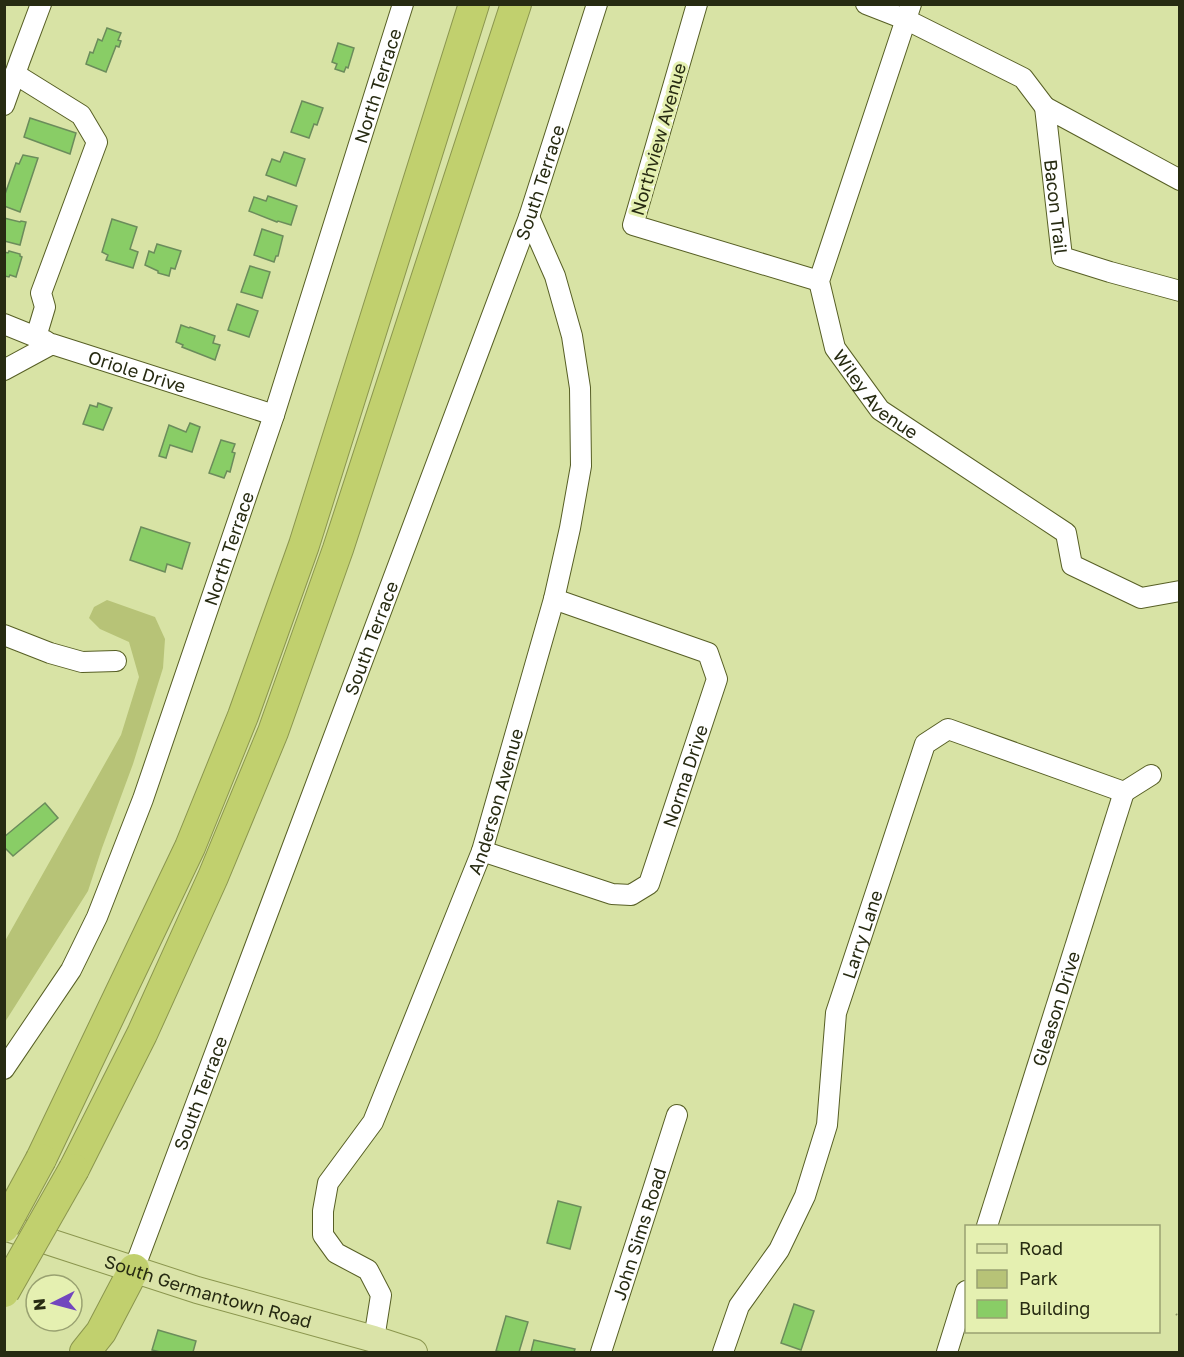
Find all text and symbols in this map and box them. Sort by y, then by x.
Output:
street label: North Terrace [349,26,406,146]
street label: Northview Avenue [626,60,690,218]
street label: South Terrace [510,122,569,243]
street label: Bacon Trail [1040,158,1073,256]
street label: Oriole Drive [86,345,189,397]
street label: Wiley Avenue [829,345,922,443]
street label: North Terrace [199,489,258,608]
street label: South Terrace [339,578,402,698]
street label: Norma Drive [658,722,712,830]
street label: Anderson Avenue [463,726,527,877]
street label: Larry Lane [837,887,887,981]
street label: Gleason Drive [1027,948,1084,1069]
street label: South Terrace [169,1033,232,1153]
street label: John Sims Road [607,1165,670,1303]
legend [965,1225,1160,1333]
text: Road [1019,1237,1063,1259]
street label: South Germantown Road [102,1250,314,1332]
text: Park [1019,1267,1058,1289]
north arrow [24,1273,84,1333]
text: N [29,1297,50,1312]
text: Building [1019,1297,1090,1319]

